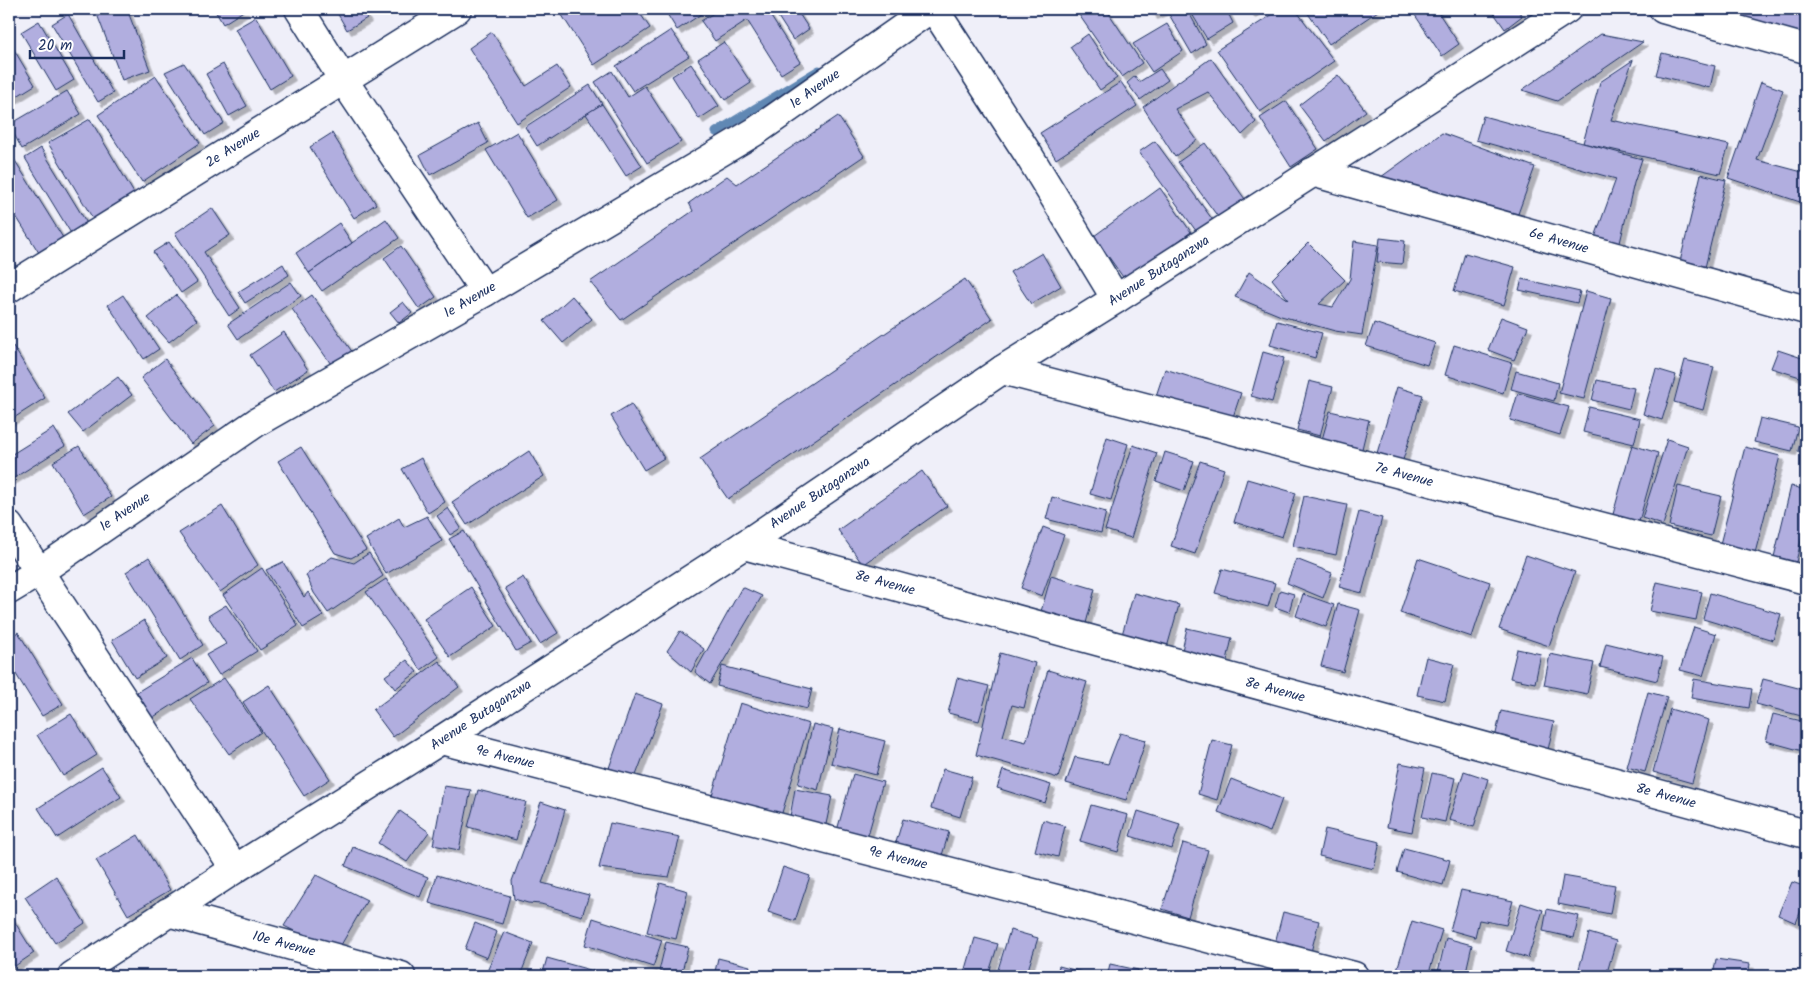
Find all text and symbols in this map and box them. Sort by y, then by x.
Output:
scale bar [30,28,124,60]
text: 20 m [38,34,72,58]
street label: 1e Avenue [785,63,845,115]
street label: 2e Avenue [201,122,265,174]
street label: 6e Avenue [1527,222,1592,260]
street label: Avenue Butaganzwa [1104,230,1214,312]
street label: 1e Avenue [440,276,501,324]
street label: Avenue Butaganzwa [765,451,875,535]
street label: 7e Avenue [1372,457,1436,494]
street label: 1e Avenue [95,486,156,537]
street label: 8e Avenue [852,564,918,602]
street label: 8e Avenue [1242,671,1308,709]
street label: Avenue Butaganzwa [426,674,536,756]
street label: 9e Avenue [473,739,537,775]
street label: 8e Avenue [1633,777,1699,815]
street label: 9e Avenue [866,840,930,876]
street label: 10e Avenue [250,925,319,963]

